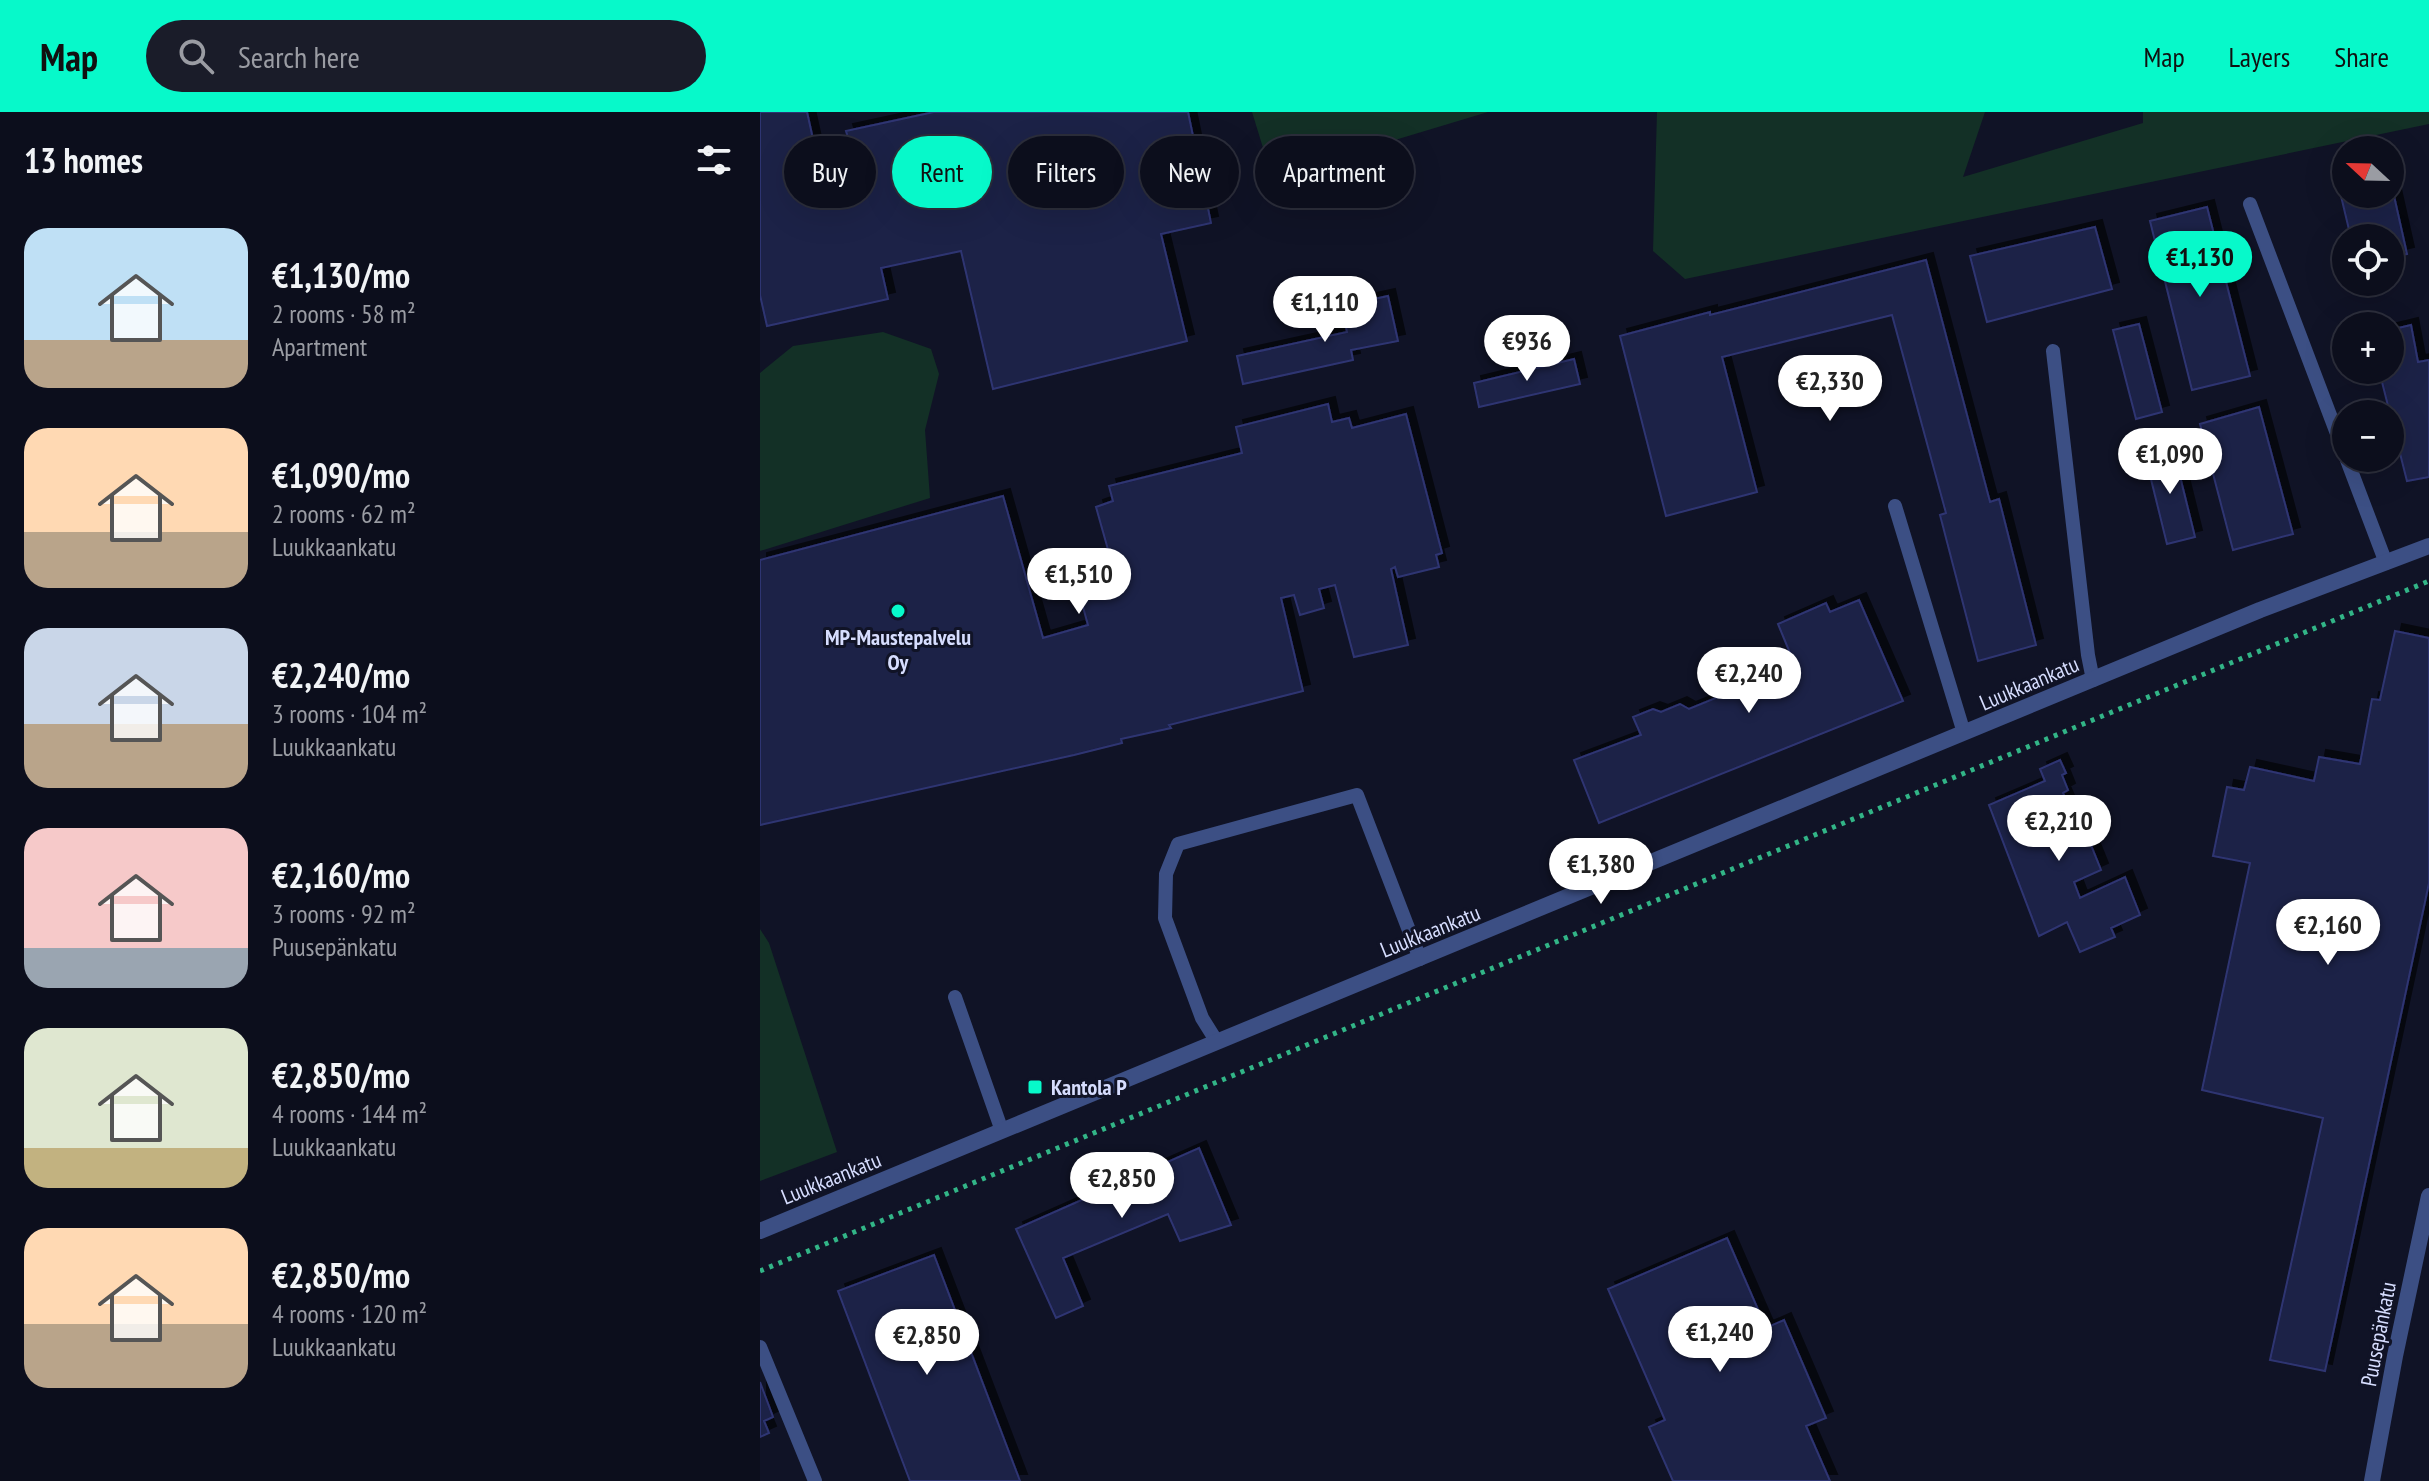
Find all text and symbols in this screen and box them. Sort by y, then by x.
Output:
search box [146,20,706,92]
text: Map [40,32,98,81]
icon: search [174,34,218,78]
text: Search here [238,37,360,76]
text: Map [2143,38,2185,75]
text: Layers [2229,38,2290,75]
text: Share [2334,38,2389,75]
chip: Buy [784,136,876,208]
chip: Rent [892,136,992,208]
chip: Filters [1008,136,1124,208]
chip: New [1140,136,1239,208]
chip: Apartment [1255,136,1414,208]
north arrow [2332,136,2404,208]
map controls [2332,136,2404,472]
text: 13 homes [24,138,143,182]
icon: filters [692,138,736,182]
button: locate [2332,224,2404,296]
pin: €1,130 [2135,231,2265,299]
text: €1,130 [2166,240,2234,273]
text: €1,130/mo [272,253,410,297]
icon: home [88,260,184,356]
pin: €1,110 [1260,276,1390,344]
text: €1,110 [1291,285,1359,318]
text: 2 rooms · 58 m² [272,297,416,330]
button: + [2332,312,2404,384]
pin: €936 [1480,315,1574,383]
text: €936 [1502,324,1552,357]
text: Apartment [272,330,367,363]
pin: €2,330 [1765,355,1895,423]
text: €2,330 [1796,364,1864,397]
button: − [2332,400,2404,472]
pin: €1,090 [2105,428,2235,496]
text: €1,090 [2136,437,2204,470]
text: €1,090/mo [272,453,410,497]
icon: home [88,460,184,556]
text: 2 rooms · 62 m² [272,497,416,530]
text: Luukkaankatu [272,530,396,563]
pin: €1,510 [1014,548,1144,616]
text: €1,510 [1045,557,1113,590]
marker: MP-Maustepalvelu Oy [889,602,907,620]
place label: MP-Maustepalvelu Oy [825,623,971,676]
pin: €2,240 [1684,647,1814,715]
street label: Luukkaankatu [1975,650,2083,716]
text: €2,240/mo [272,653,410,697]
text: €2,240 [1715,656,1783,689]
icon: home [88,660,184,756]
text: 3 rooms · 104 m² [272,697,427,730]
text: Luukkaankatu [272,730,396,763]
pin: €2,210 [1994,795,2124,863]
text: €2,210 [2025,804,2093,837]
pin: €1,380 [1536,838,1666,906]
text: €1,380 [1567,847,1635,880]
text: €2,160/mo [272,853,410,897]
icon: home [88,860,184,956]
text: 3 rooms · 92 m² [272,897,416,930]
street label: Luukkaankatu [1376,898,1484,964]
pin: €2,160 [2263,899,2393,967]
text: €2,160 [2294,908,2362,941]
text: Puusepänkatu [272,930,397,963]
text: €2,850/mo [272,1053,410,1097]
icon: home [88,1060,184,1156]
place label: Kantola P [1051,1073,1127,1101]
marker: Kantola P [1026,1078,1044,1096]
text: 4 rooms · 144 m² [272,1097,427,1130]
text: Luukkaankatu [272,1130,396,1163]
street label: Luukkaankatu [777,1145,885,1211]
pin: €2,850 [1057,1152,1187,1220]
text: €2,850 [1088,1161,1156,1194]
text: €2,850/mo [272,1253,410,1297]
icon: home [88,1260,184,1356]
street label: Puusepänkatu [2354,1279,2402,1389]
text: 4 rooms · 120 m² [272,1297,427,1330]
pin: €1,240 [1655,1306,1785,1374]
pin: €2,850 [862,1309,992,1377]
text: €1,240 [1686,1315,1754,1348]
text: €2,850 [893,1318,961,1351]
text: Luukkaankatu [272,1330,396,1363]

